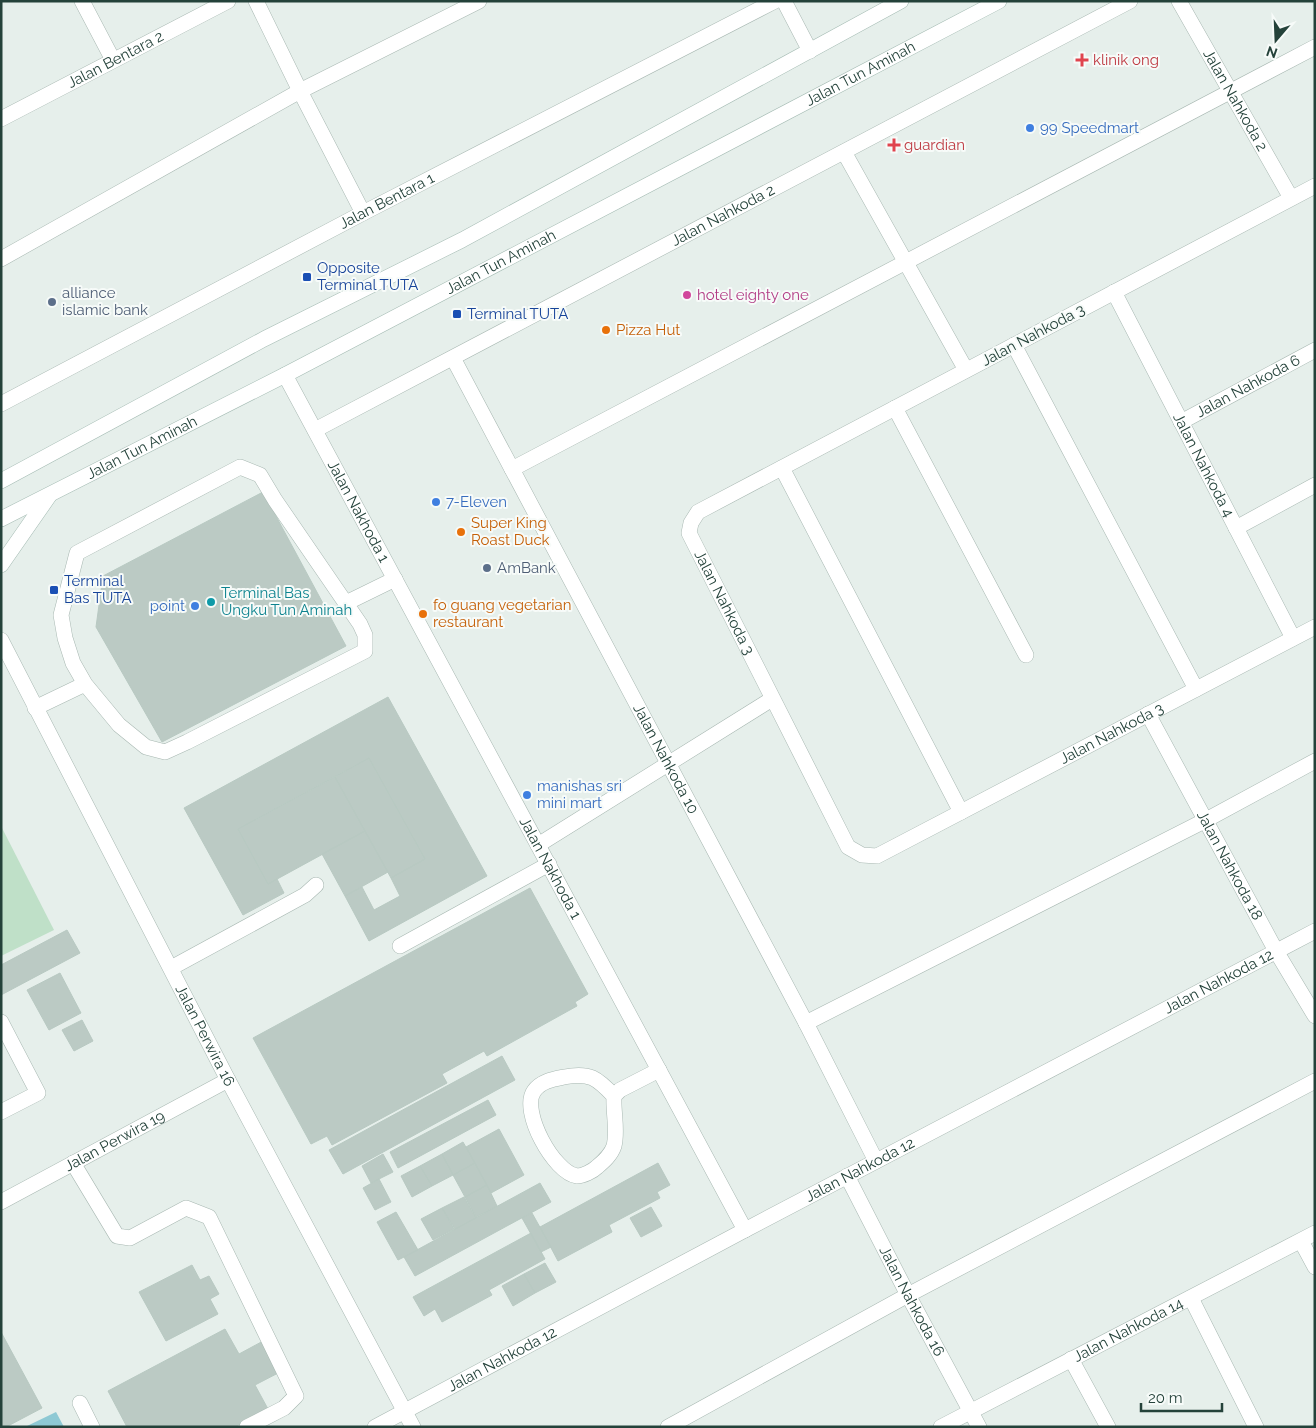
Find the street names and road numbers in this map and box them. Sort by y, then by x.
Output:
street label: Jalan Bentara 2 [64,27,167,92]
street label: Jalan Tun Aminah [802,37,918,110]
street label: Jalan Nahkoda 2 [1199,46,1271,154]
street label: Jalan Bentara 1 [336,169,438,233]
street label: Jalan Nahkoda 2 [668,181,778,250]
street label: Jalan Tun Aminah [443,226,559,298]
street label: Jalan Nahkoda 3 [978,300,1088,370]
street label: Jalan Nahkoda 6 [1193,351,1303,421]
street label: Jalan Nahkoda 4 [1169,410,1238,520]
street label: Jalan Tun Aminah [84,412,200,483]
street label: Jalan Nakhoda 1 [324,457,393,566]
street label: Jalan Nahkoda 3 [690,547,758,658]
street label: Jalan Nahkoda 3 [1057,699,1167,768]
street label: Jalan Nahkoda 10 [629,701,702,817]
street label: Jalan Nahkoda 18 [1193,807,1267,923]
street label: Jalan Nakhoda 1 [516,814,585,923]
street label: Jalan Nahkoda 12 [1161,945,1276,1018]
street label: Jalan Perwira 16 [171,982,239,1089]
street label: Jalan Perwira 19 [61,1107,168,1175]
street label: Jalan Nahkoda 12 [802,1134,918,1206]
street label: Jalan Nahkoda 16 [876,1243,948,1359]
street label: Jalan Nahkoda 14 [1070,1294,1186,1366]
street label: Jalan Nahkoda 12 [445,1323,560,1396]

